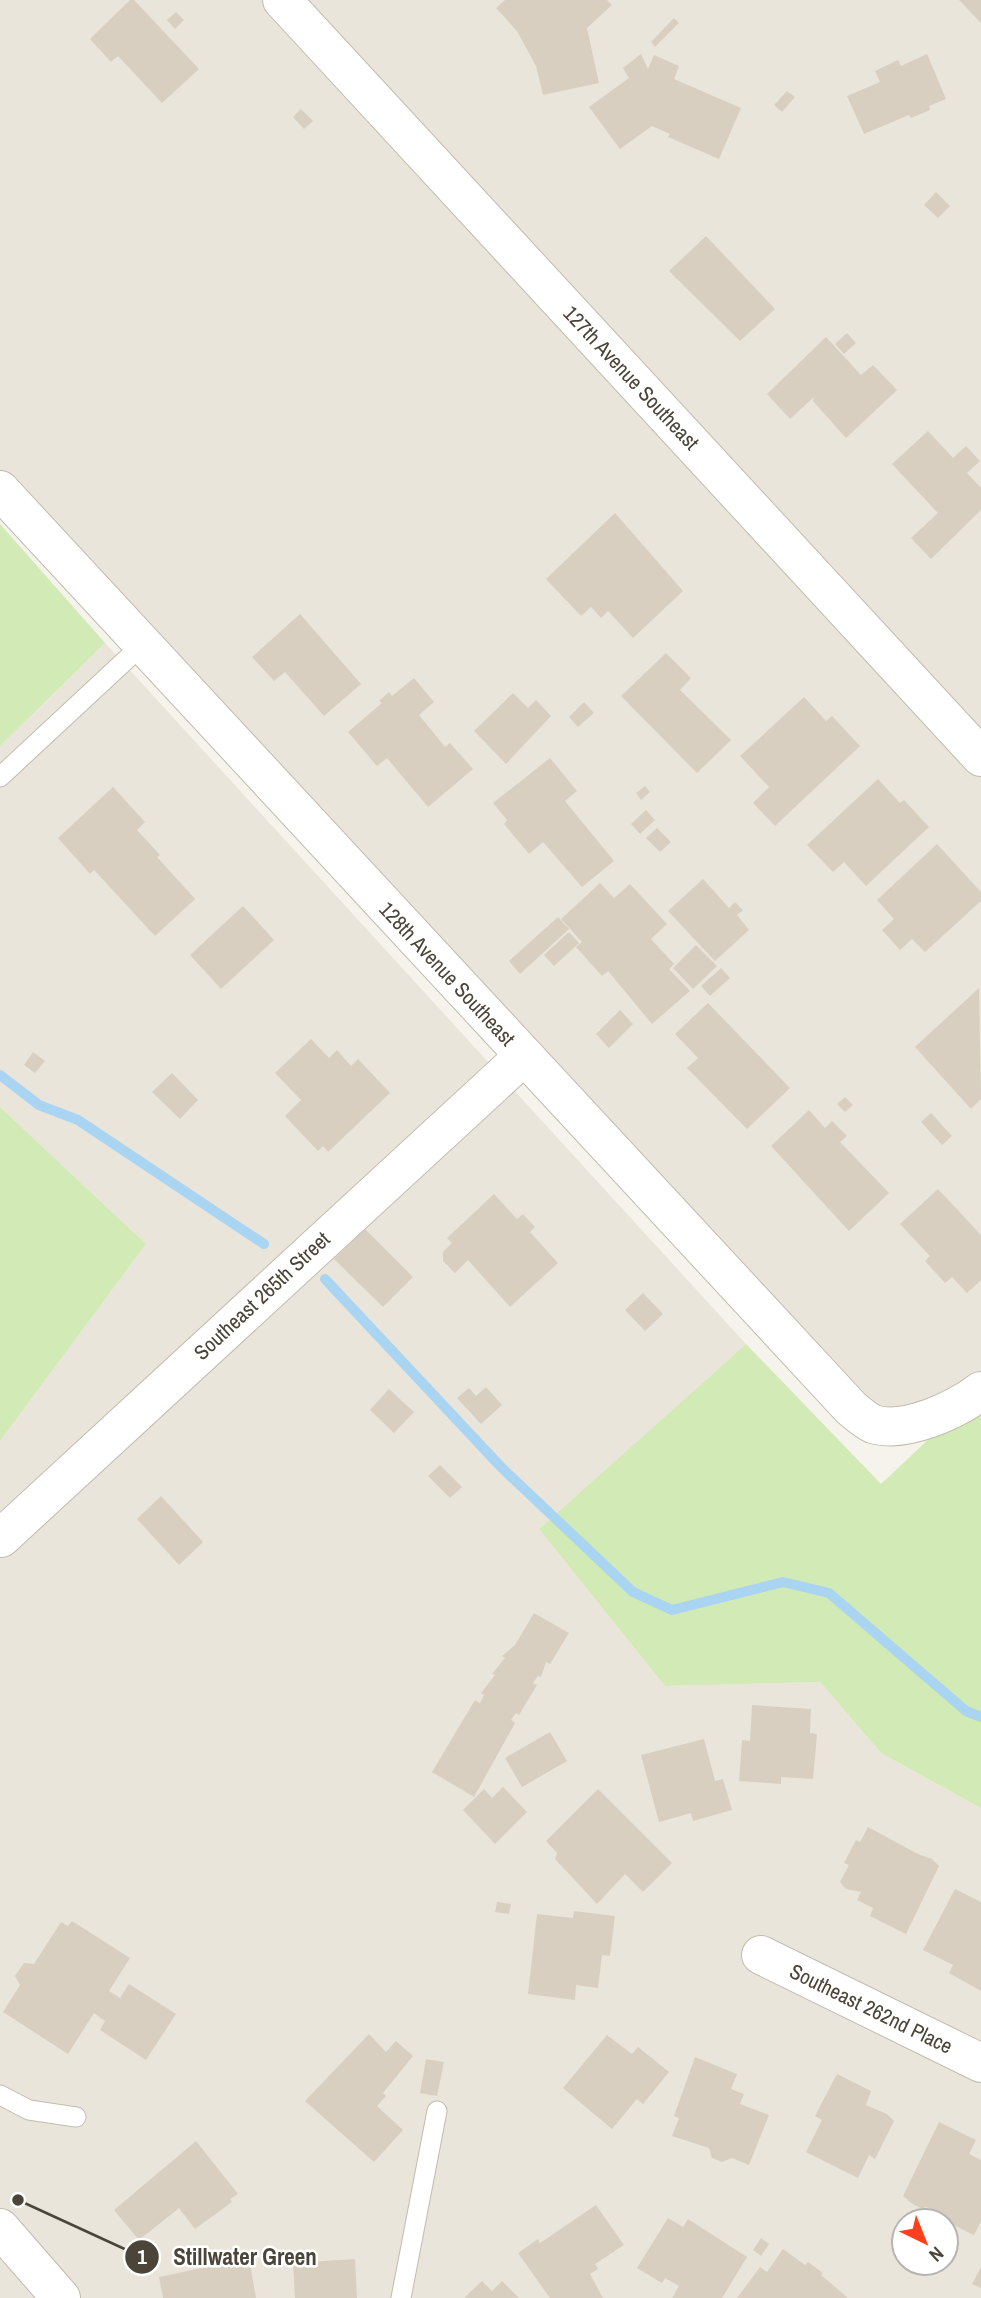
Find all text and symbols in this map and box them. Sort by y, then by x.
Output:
street label: 127th Avenue Southeast [557,299,706,456]
street label: 128th Avenue Southeast [373,895,522,1052]
street label: Southeast 265th Street [187,1225,336,1366]
street label: Southeast 262nd Place [785,1956,958,2061]
north arrow [890,2207,960,2277]
callout: Stillwater Green [124,2235,331,2279]
text: Stillwater Green [173,2241,317,2272]
text: N [924,2241,950,2268]
text: 1 [137,2242,147,2271]

